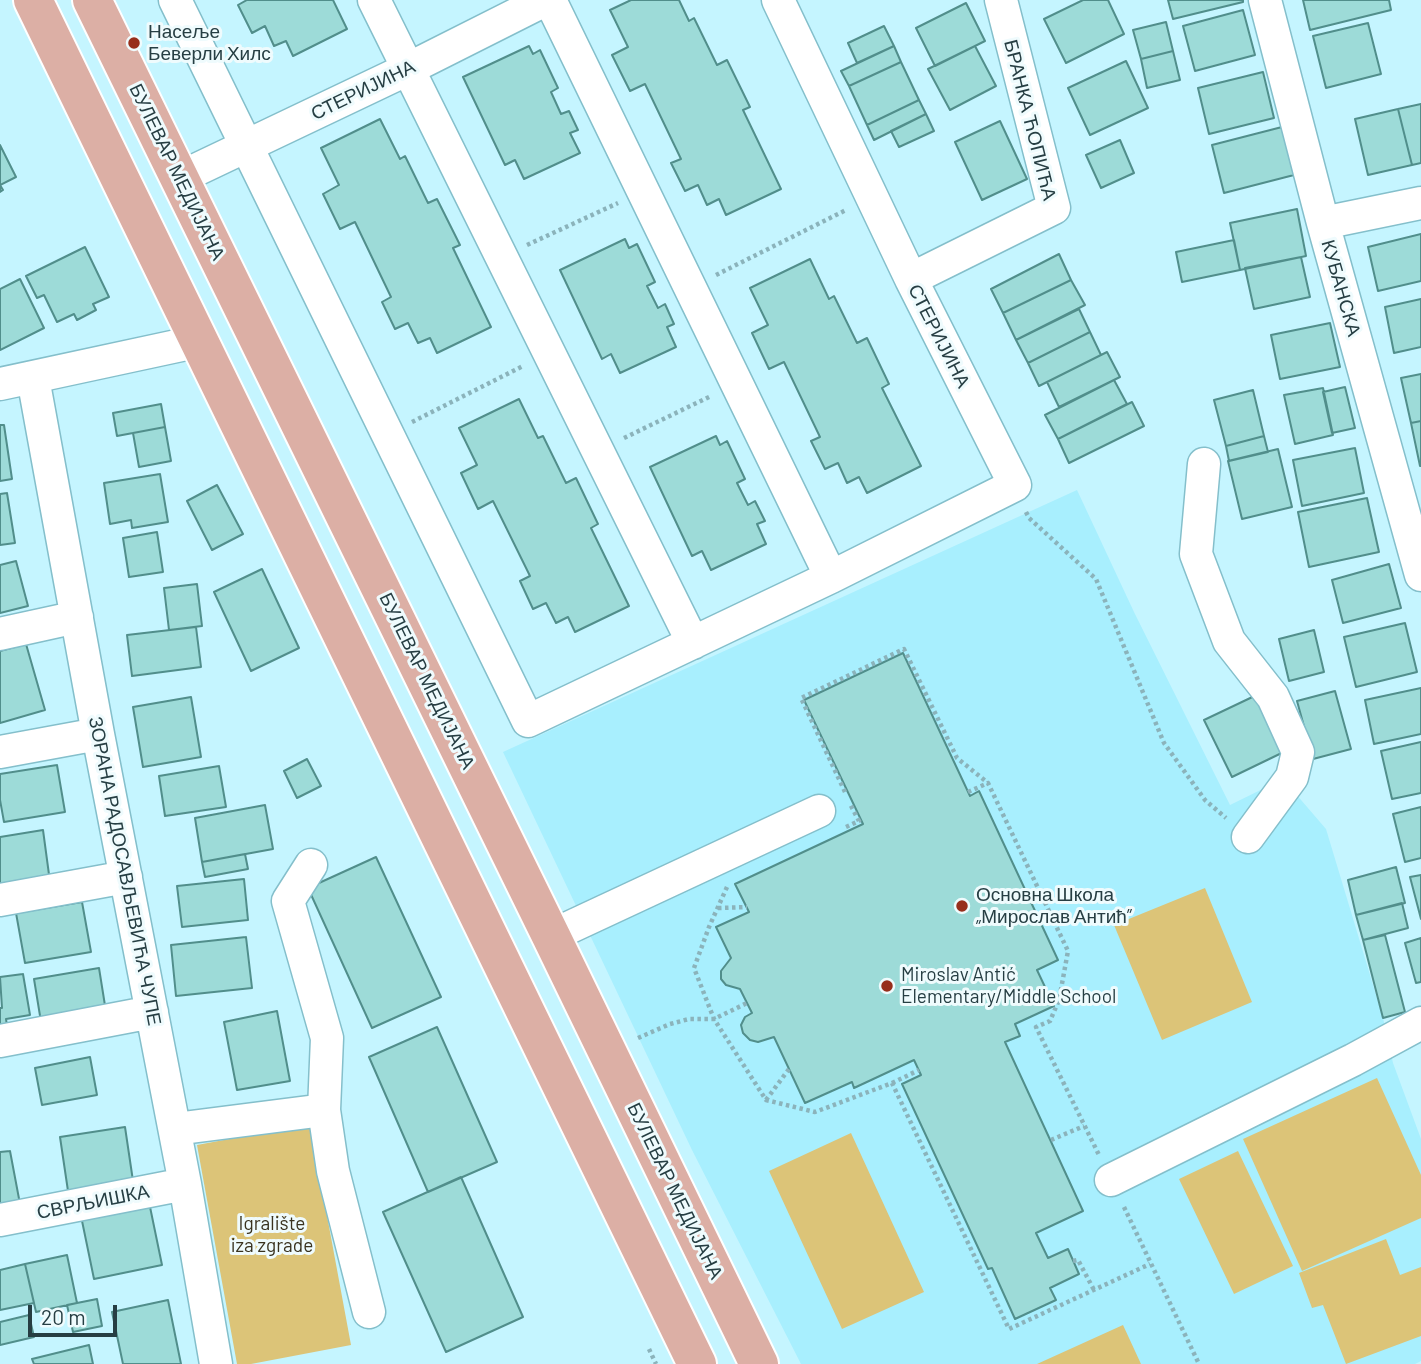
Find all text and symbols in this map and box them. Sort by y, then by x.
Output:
place label: Насеље Беверли Хилс [148,21,271,65]
marker: Насеље Беверли Хилс [126,35,142,51]
street label: БРАНКА ЋОПИЋА [999,37,1061,203]
street label: СТЕРИЈИНА [307,55,419,125]
street label: БУЛЕВАР МЕДИЈАНА [124,80,230,264]
street label: КУБАНСКА [1316,237,1366,339]
street label: СТЕРИЈИНА [903,280,975,392]
street label: БУЛЕВАР МЕДИЈАНА [374,589,480,773]
street label: ЗОРАНА РАДОСАВЉЕВИЋА ЧУПЕ [84,715,166,1027]
place label: Основна Школа „Мирослав Антић” [976,884,1132,928]
marker: Основна Школа „Мирослав Антић” [954,898,970,914]
place label: Miroslav Antić Elementary/Middle School [901,964,1116,1008]
marker: Miroslav Antić Elementary/Middle School [879,978,895,994]
street label: БУЛЕВАР МЕДИЈАНА [622,1099,728,1283]
street label: СВРЉИШКА [35,1180,151,1224]
park label: Igralište iza zgrade [231,1213,313,1257]
scale bar [32,1290,121,1334]
text: 20 m [41,1304,86,1329]

